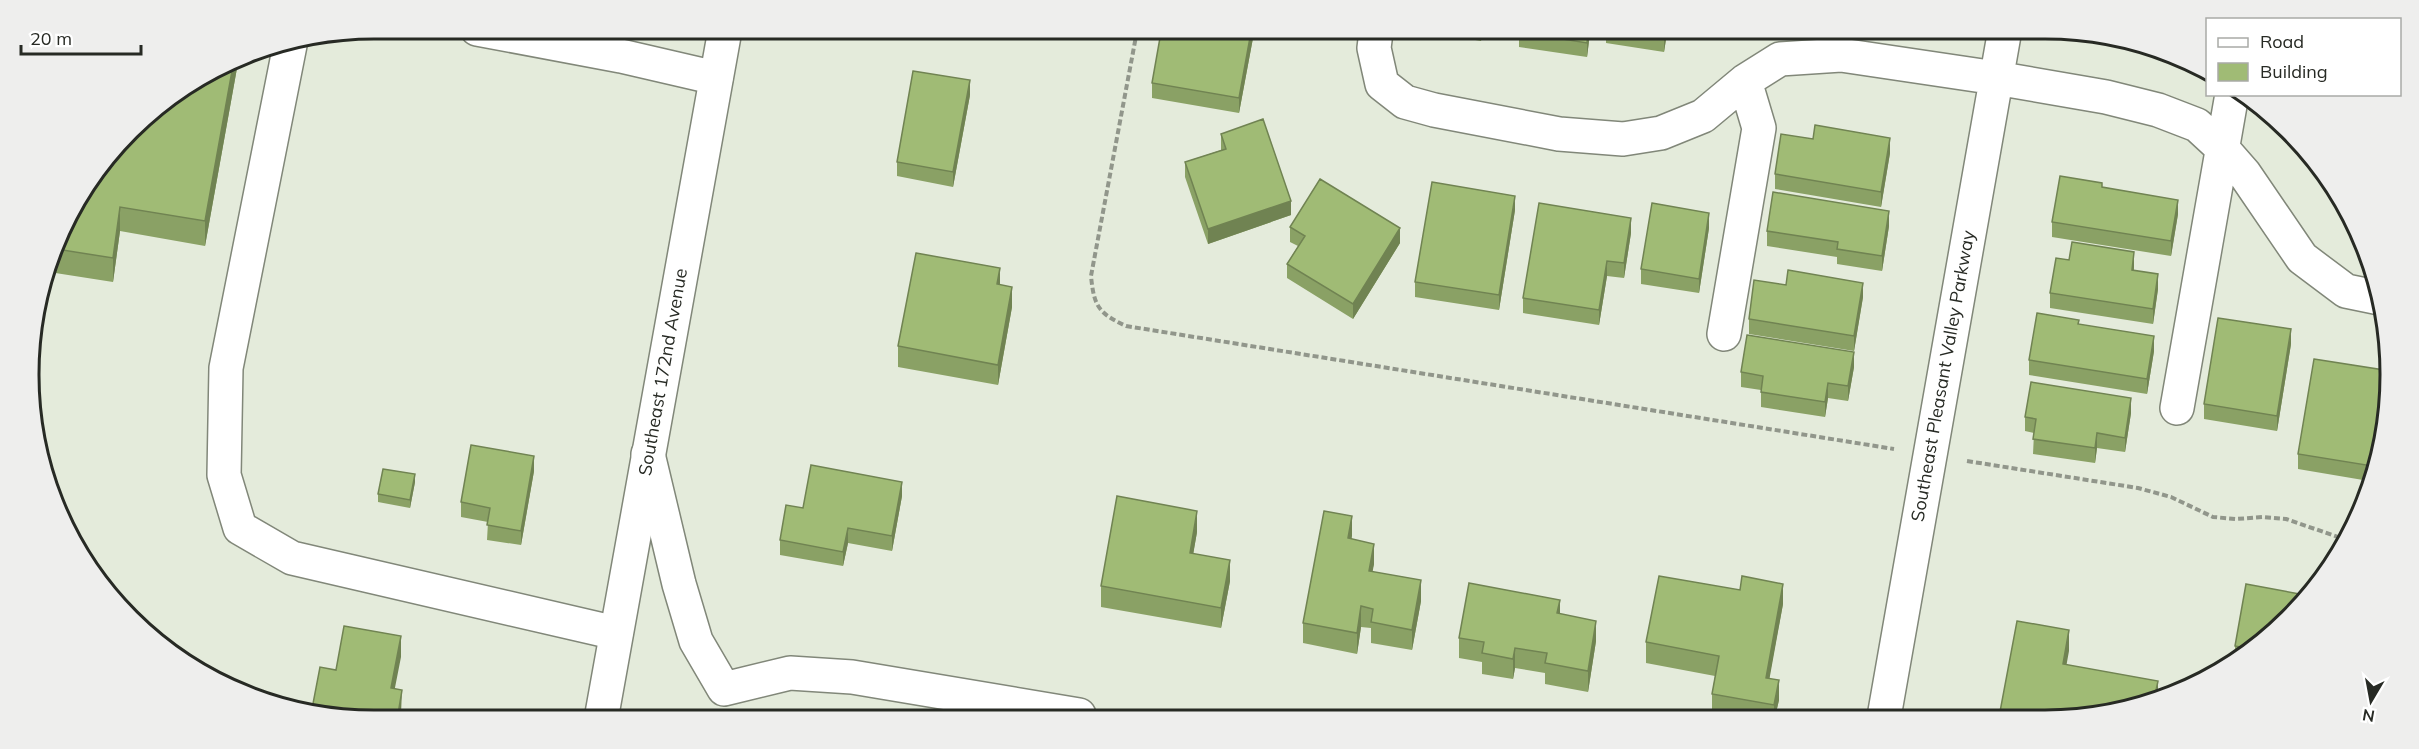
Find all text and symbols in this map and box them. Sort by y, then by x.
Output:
scale bar [21,18,141,56]
legend [2206,18,2401,96]
text: 20 m [30,27,72,50]
text: Road [2260,30,2304,53]
text: Building [2260,60,2328,83]
street label: Southeast Pleasant Valley Parkway [1906,228,1980,523]
street label: Southeast 172nd Avenue [633,266,692,477]
north arrow [2341,671,2401,731]
text: N [2361,705,2376,727]

